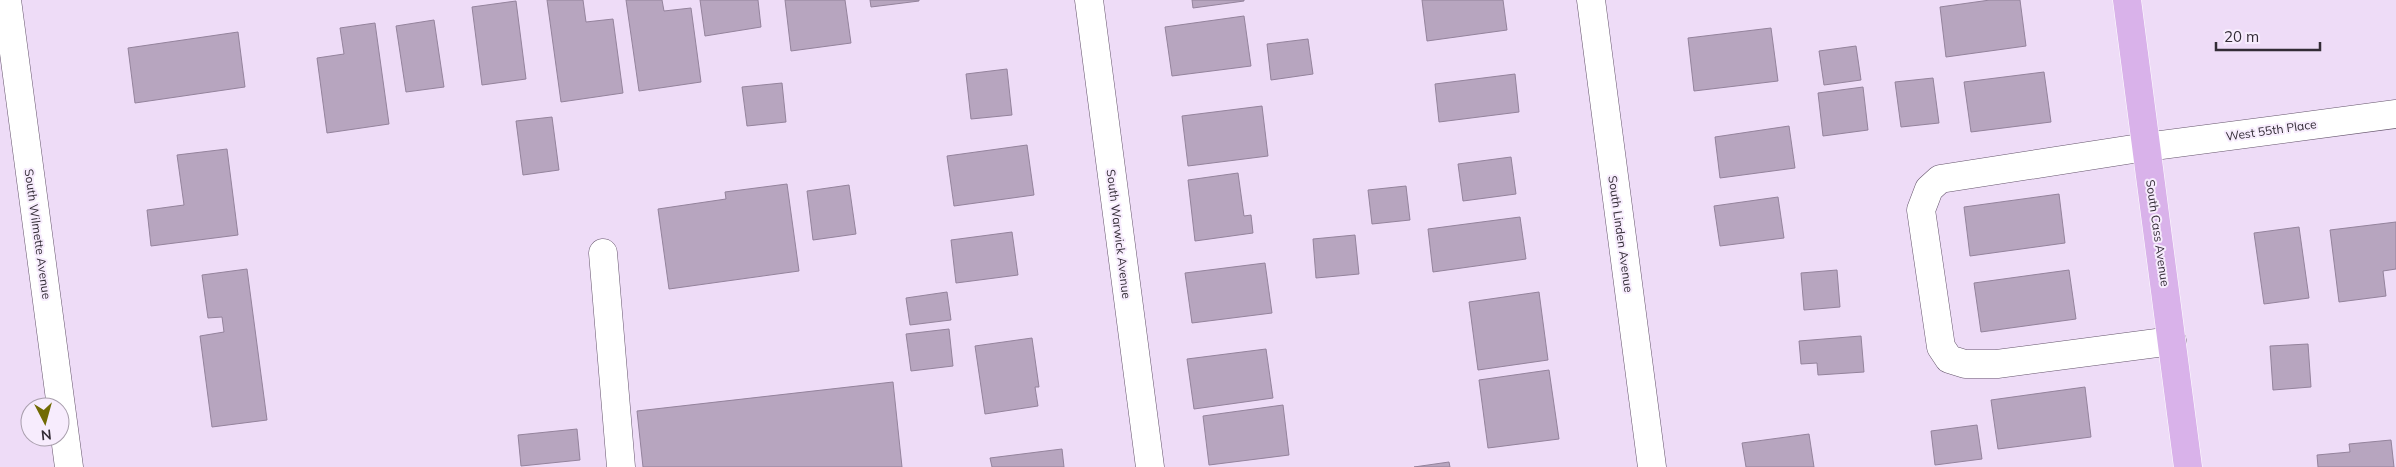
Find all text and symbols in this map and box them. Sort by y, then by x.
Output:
scale bar [2216,20,2320,52]
text: 20 m [2224,27,2259,46]
street label: West 55th Place [2225,116,2317,144]
street label: South Wilmette Avenue [21,168,55,300]
street label: South Warwick Avenue [1104,168,1134,300]
street label: South Linden Avenue [1605,175,1637,293]
street label: South Cass Avenue [2143,179,2173,287]
north arrow [20,397,70,447]
text: N [40,425,53,444]

